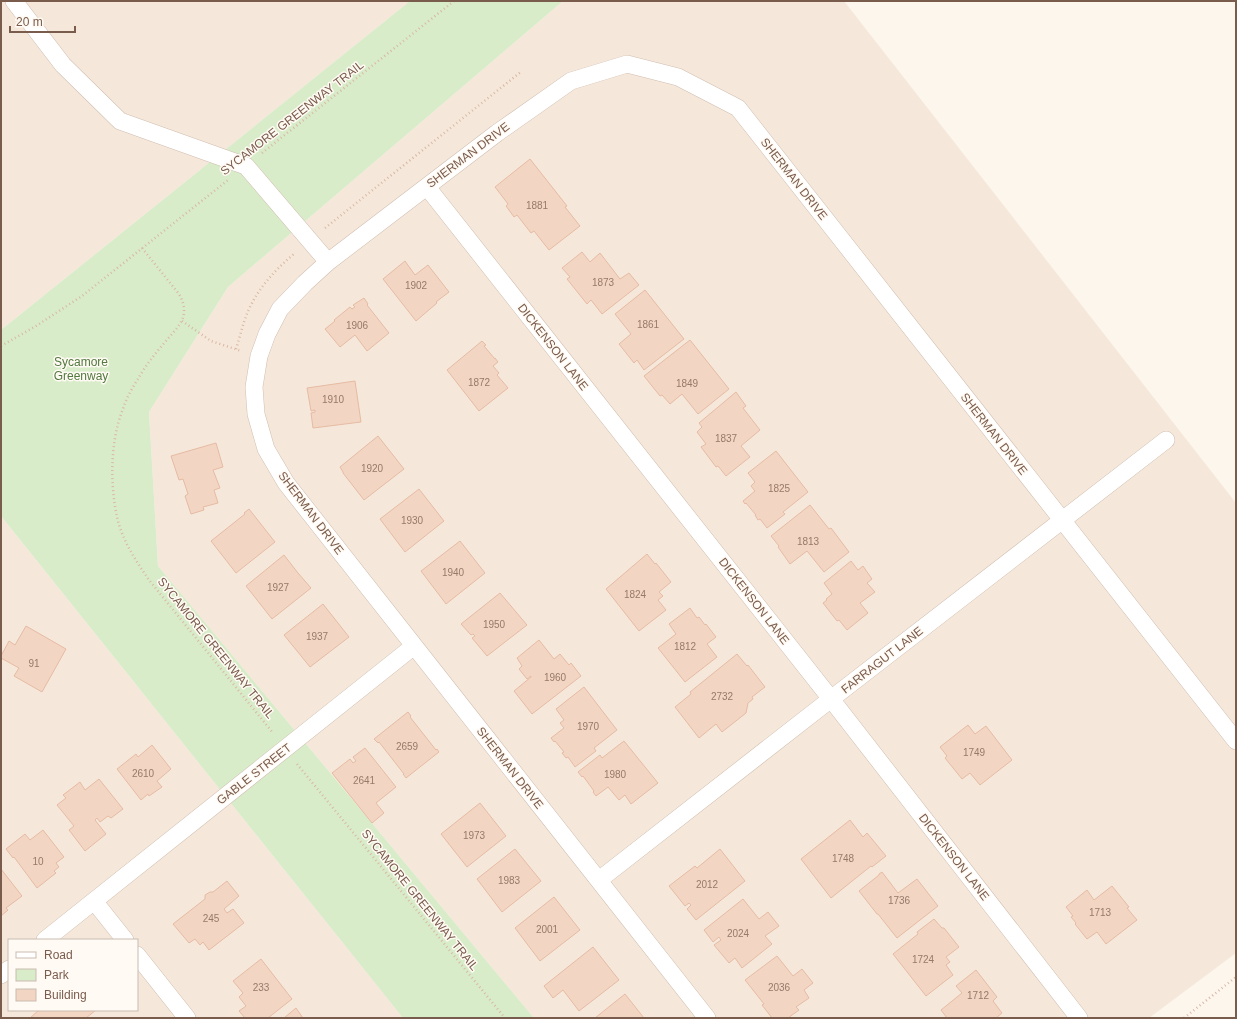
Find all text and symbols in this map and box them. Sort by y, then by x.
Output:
scale bar [10,8,75,34]
text: 20 m [16,15,43,29]
street label: SYCAMORE GREENWAY TRAIL [218,58,367,178]
street label: SHERMAN DRIVE [424,119,512,191]
street label: SHERMAN DRIVE [758,135,830,223]
house number: 1881 [526,200,549,211]
house number: 1873 [592,277,615,288]
house number: 1902 [405,280,428,291]
street label: DICKENSON LANE [515,301,591,393]
house number: 1861 [637,319,660,330]
house number: 1906 [346,320,369,331]
park label: Sycamore Greenway [54,355,108,383]
house number: 1872 [468,377,491,388]
house number: 1849 [676,378,699,389]
street label: SHERMAN DRIVE [958,390,1030,478]
house number: 1910 [322,394,345,405]
house number: 1837 [715,433,738,444]
house number: 1920 [361,463,384,474]
street label: SHERMAN DRIVE [275,469,347,557]
house number: 1825 [768,483,791,494]
house number: 1930 [401,515,424,526]
house number: 1813 [797,536,820,547]
street label: DICKENSON LANE [716,555,792,647]
house number: 1940 [442,567,465,578]
street label: SYCAMORE GREENWAY TRAIL [155,575,278,722]
house number: 1927 [267,582,290,593]
house number: 1824 [624,589,647,600]
house number: 1950 [483,619,506,630]
street label: FARRAGUT LANE [838,624,926,696]
house number: 1937 [306,631,329,642]
house number: 1812 [674,641,697,652]
house number: 91 [28,658,40,669]
house number: 1960 [544,672,567,683]
house number: 2732 [711,691,734,702]
house number: 1970 [577,721,600,732]
street label: SHERMAN DRIVE [474,724,546,812]
street label: GABLE STREET [214,740,295,807]
house number: 2659 [396,741,419,752]
house number: 1749 [963,747,986,758]
house number: 2610 [132,768,155,779]
house number: 1980 [604,769,627,780]
house number: 2641 [353,775,376,786]
street label: DICKENSON LANE [916,811,992,903]
street label: SYCAMORE GREENWAY TRAIL [359,827,482,974]
house number: 1973 [463,830,486,841]
house number: 1748 [832,853,855,864]
house number: 10 [32,856,44,867]
house number: 1983 [498,875,521,886]
house number: 2012 [696,879,719,890]
house number: 1736 [888,895,911,906]
house number: 1713 [1089,907,1112,918]
house number: 245 [203,913,220,924]
house number: 2001 [536,924,559,935]
house number: 2024 [727,928,750,939]
legend [8,939,138,1011]
text: Road [44,948,73,962]
house number: 1724 [912,954,935,965]
text: Park [44,968,70,982]
house number: 233 [253,982,270,993]
house number: 2036 [768,982,791,993]
text: Building [44,988,87,1002]
house number: 1712 [967,990,990,1001]

